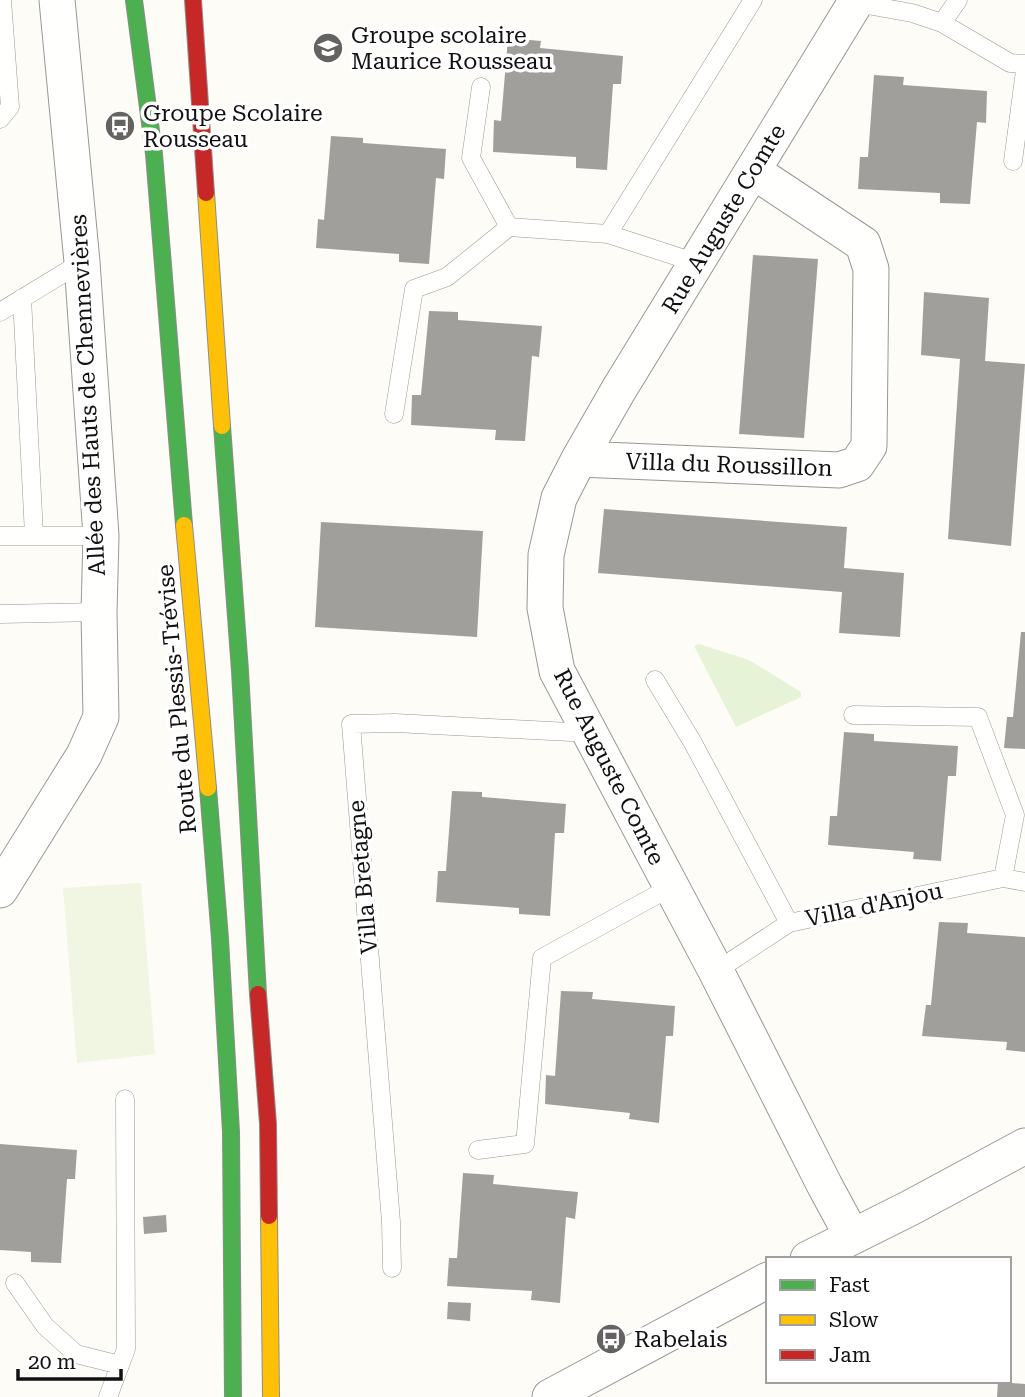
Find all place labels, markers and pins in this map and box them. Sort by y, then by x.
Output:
place label: Groupe scolaire Maurice Rousseau [351,22,552,75]
school or university icon: Groupe scolaire Maurice Rousseau [311,31,345,65]
place label: Groupe Scolaire Rousseau [143,100,323,153]
bus stop icon: Groupe Scolaire Rousseau [103,109,137,143]
bus stop icon: Rabelais [594,1322,628,1356]
place label: Rabelais [634,1326,727,1353]

